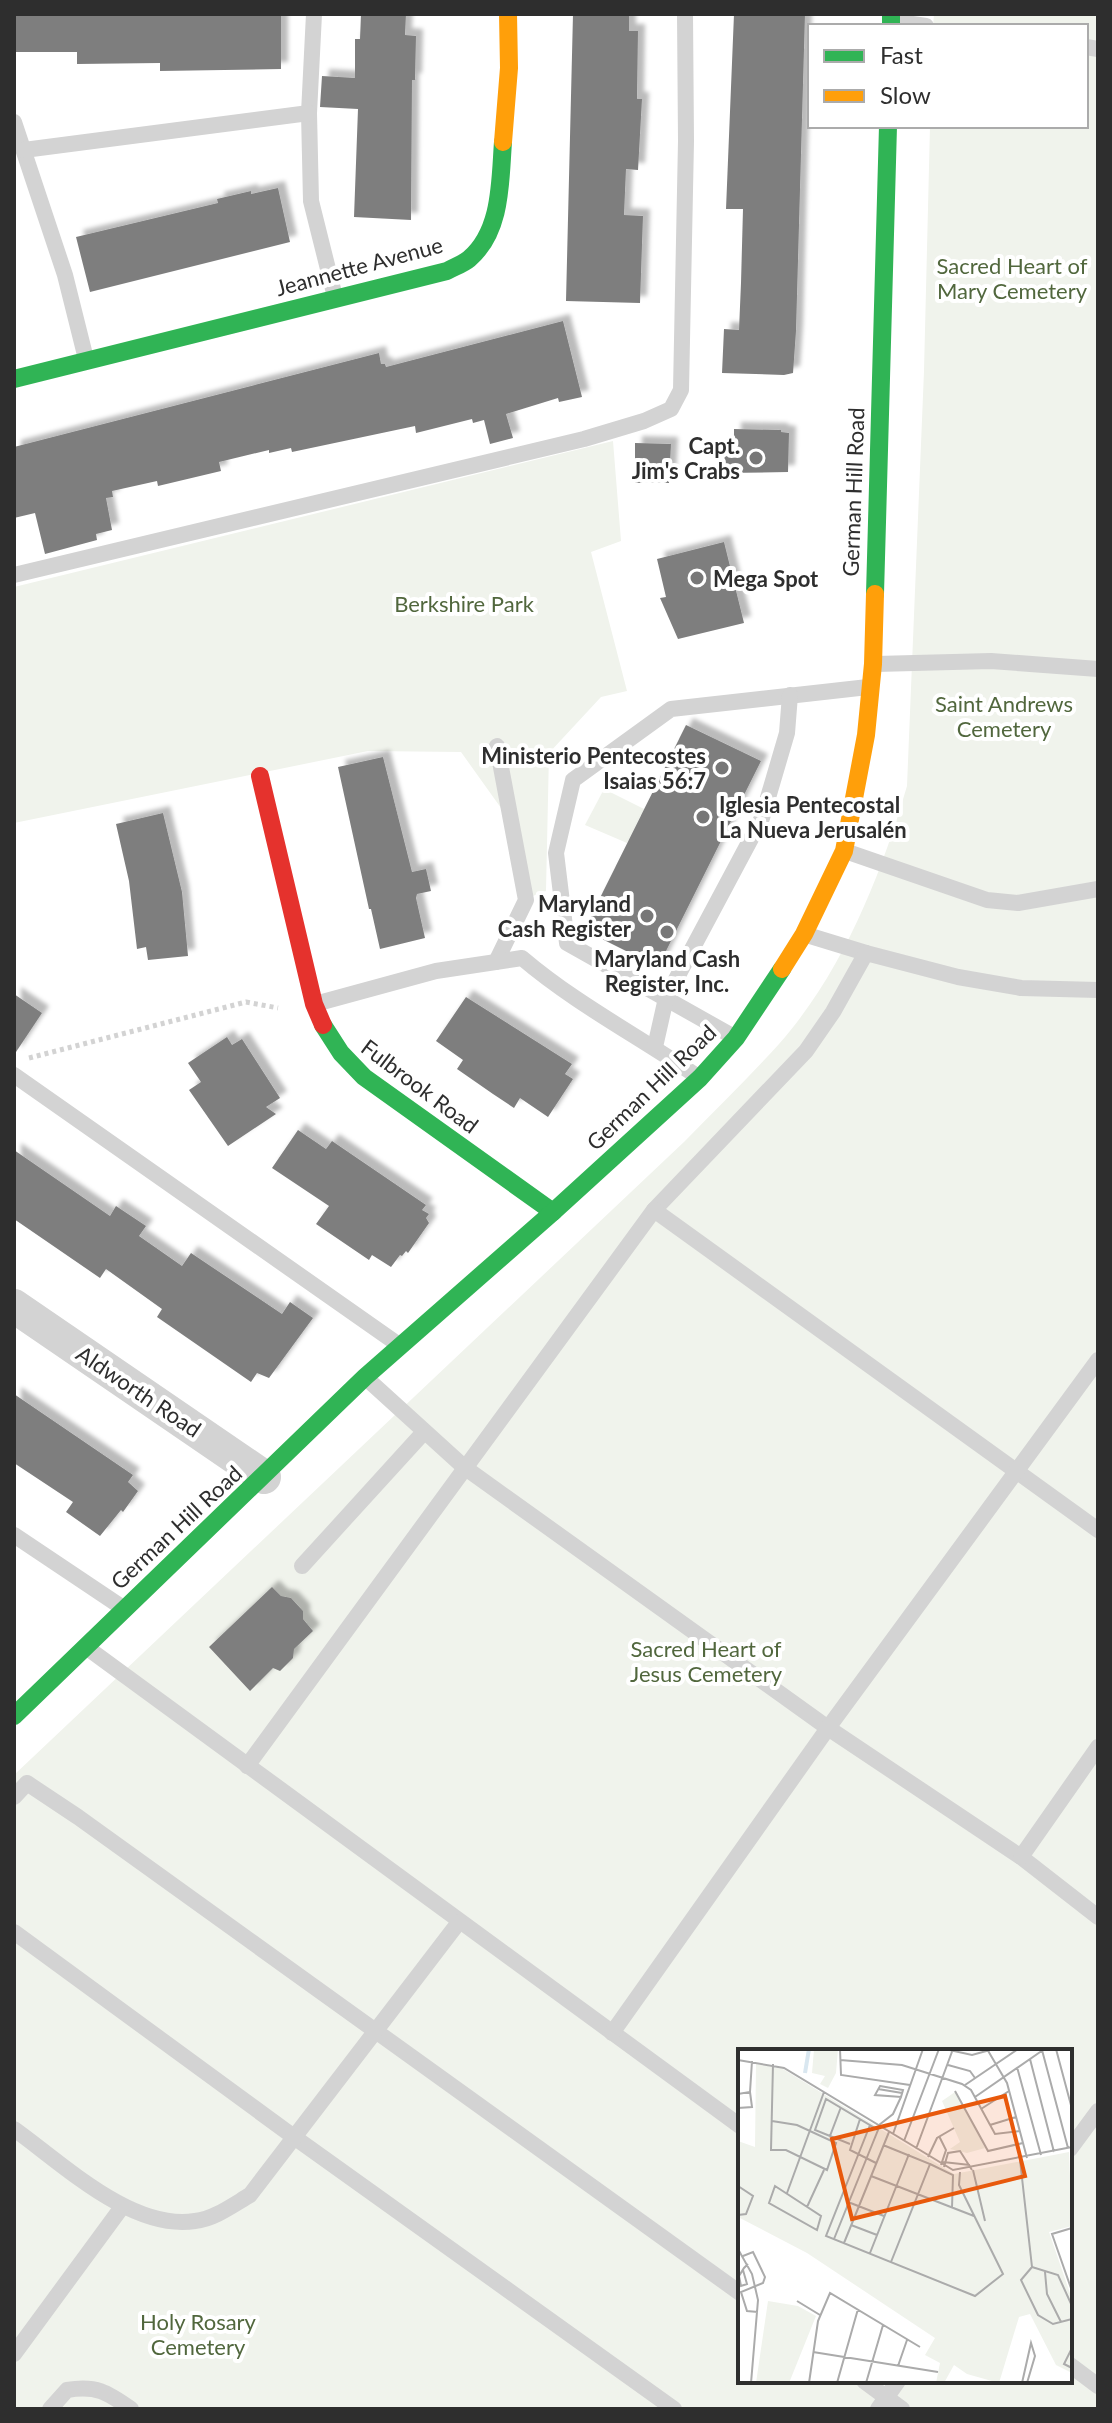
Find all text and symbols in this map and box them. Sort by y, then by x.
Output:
legend [808,24,1088,128]
text: Fast [880,40,923,69]
text: Slow [880,80,931,109]
street label: Jeannette Avenue [273,231,445,301]
park label: Sacred Heart of Mary Cemetery [937,252,1088,304]
street label: German Hill Road [837,407,869,577]
place label: Capt. Jim's Crabs [632,432,740,484]
marker: Capt. Jim's Crabs [747,449,765,467]
place label: Mega Spot [713,565,819,592]
marker: Mega Spot [688,569,706,587]
park label: Berkshire Park [394,590,535,617]
park label: Saint Andrews Cemetery [935,690,1073,742]
place label: Ministerio Pentecostes Isaias 56:7 [481,742,706,794]
marker: Ministerio Pentecostes Isaias 56:7 [713,759,731,777]
place label: Iglesia Pentecostal La Nueva Jerusalén [719,791,907,843]
marker: Iglesia Pentecostal La Nueva Jerusalén [694,808,712,826]
place label: Maryland Cash Register [498,890,632,942]
marker: Maryland Cash Register [638,907,656,925]
marker: Maryland Cash Register, Inc. [658,923,676,941]
place label: Maryland Cash Register, Inc. [594,945,740,997]
street label: German Hill Road [581,1019,721,1155]
street label: Fulbrook Road [356,1033,484,1139]
street label: Aldworth Road [72,1339,206,1443]
street label: German Hill Road [105,1459,247,1595]
park label: Sacred Heart of Jesus Cemetery [630,1635,783,1687]
inset map [738,2049,1072,2383]
park label: Holy Rosary Cemetery [140,2308,257,2360]

